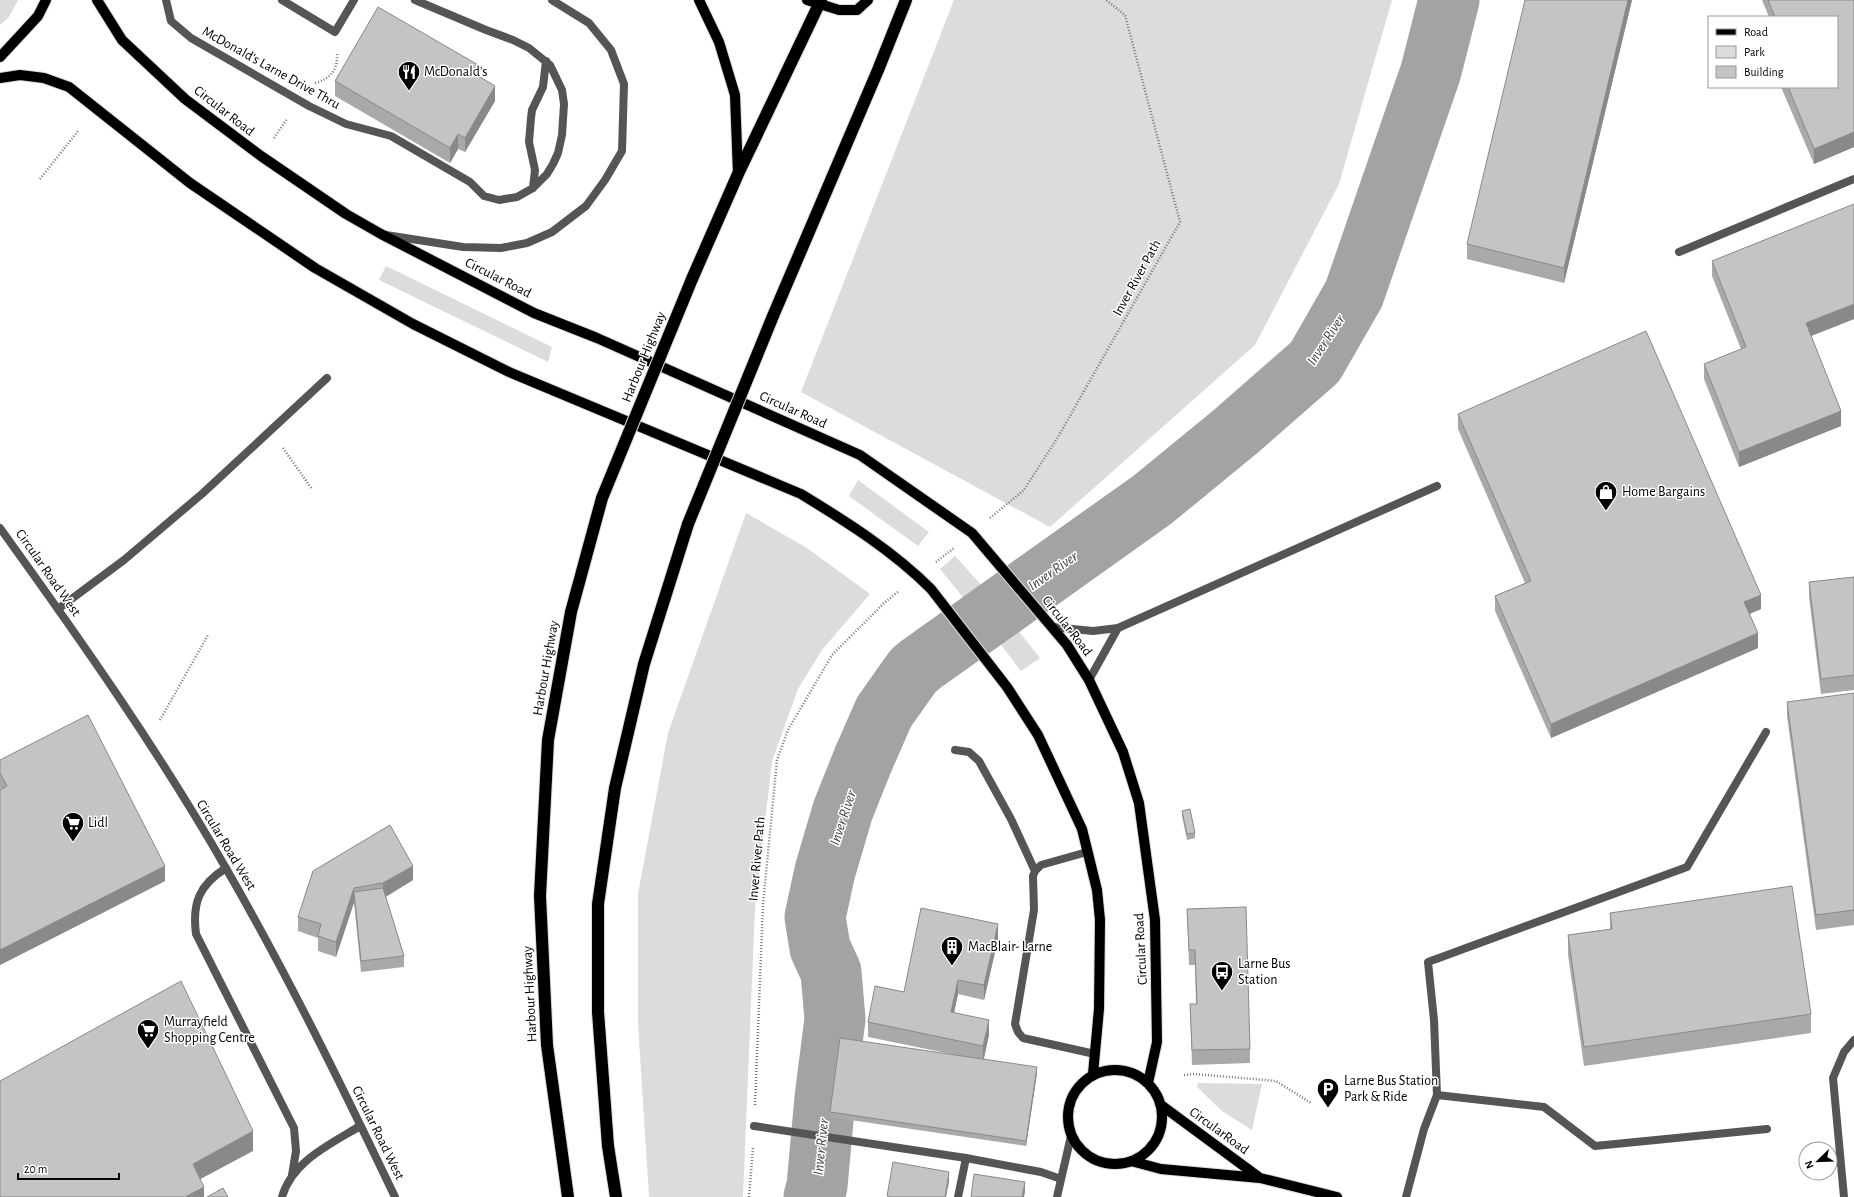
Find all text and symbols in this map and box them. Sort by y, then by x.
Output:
legend [1708,16,1838,88]
street label: McDonald's Larne Drive Thru [200,24,342,112]
text: Road [1744,26,1768,38]
text: Park [1744,46,1765,58]
restaurant icon: McDonald's [396,59,422,92]
place label: McDonald's [424,65,487,79]
text: Building [1744,66,1784,78]
street label: Circular Road [191,83,257,139]
street label: Inver River Path [1110,237,1164,319]
street label: Circular Road [463,255,533,301]
street label: Harbour Highway [619,310,669,404]
water label: Inver River [1304,311,1348,368]
street label: Circular Road [757,389,829,431]
shop icon: Home Bargains [1593,479,1619,512]
place label: Home Bargains [1622,485,1705,499]
street label: Circular Road West [13,527,83,619]
water label: Inver River [1025,548,1081,593]
street label: Circular Road [1039,593,1095,659]
street label: Harbour Highway [531,619,561,717]
water label: Inver River [827,788,859,847]
street label: Circular Road West [194,797,259,893]
supermarket icon: Lidl [60,810,86,843]
place label: Lidl [88,816,108,830]
street label: Inver River Path [746,816,768,902]
street label: Circular Road [1132,913,1150,985]
building icon: MacBlair- Larne [939,934,965,967]
place label: MacBlair- Larne [968,940,1052,954]
street label: Harbour Highway [520,946,540,1042]
place label: Larne Bus Station [1238,957,1291,987]
bus stop icon: Larne Bus Station [1209,959,1235,992]
place label: Murrayfield Shopping Centre [164,1015,255,1045]
supermarket icon: Murrayfield Shopping Centre [135,1017,161,1050]
place label: Larne Bus Station Park & Ride [1344,1074,1438,1104]
parking icon: Larne Bus Station Park & Ride [1315,1076,1341,1109]
street label: Circular Road West [349,1084,407,1183]
street label: CircularRoad [1187,1105,1251,1157]
water label: Inver River [811,1117,832,1176]
north arrow [1798,1141,1838,1181]
scale bar [18,1155,119,1181]
text: N [1803,1159,1816,1170]
text: 20 m [24,1163,47,1175]

